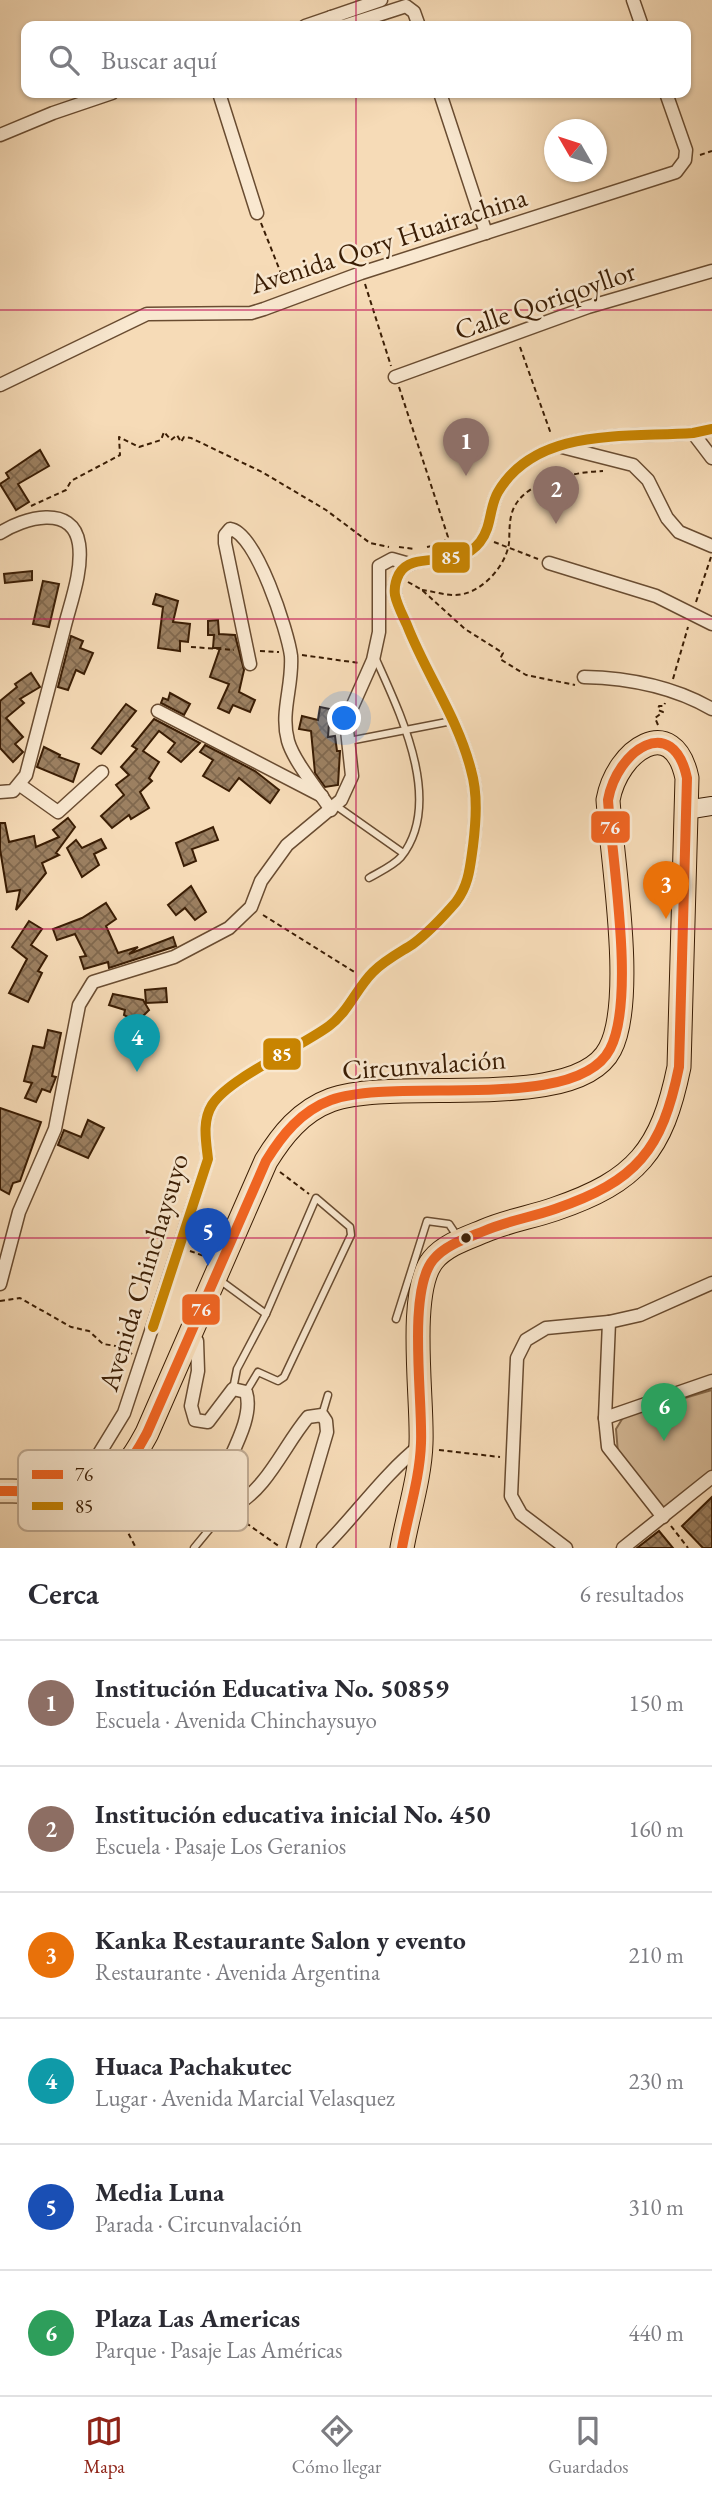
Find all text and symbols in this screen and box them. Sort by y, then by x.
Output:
search box [21,21,691,98]
icon: search [45,41,83,79]
text: Buscar aquí [101,43,217,77]
north arrow [544,119,607,182]
street label: Avenida Qory Huairachina [244,178,532,302]
street label: Calle Qoriqoyllor [450,252,641,348]
pin: 1 [443,418,489,476]
pin: 2 [533,466,579,524]
line badge: 85 [431,541,471,574]
text: 85 [441,545,461,570]
your location [327,701,361,735]
line badge: 76 [590,810,631,844]
text: 76 [600,815,620,840]
pin: 3 [643,861,689,919]
pin: 4 [114,1014,160,1072]
line badge: 85 [262,1037,302,1071]
street label: Circunvalación [341,1040,507,1088]
text: 85 [272,1042,292,1067]
street label: Avenida Chinchaysuyo [89,1149,196,1396]
pin: 5 [185,1208,231,1266]
unlabelled marker [459,1231,473,1245]
line badge: 76 [181,1293,221,1326]
text: 76 [191,1297,211,1322]
pin: 6 [641,1383,687,1441]
legend [18,1450,248,1531]
text: 76 [75,1462,93,1487]
text: 85 [75,1494,93,1519]
text: Cerca [28,1574,99,1613]
text: 6 resultados [580,1579,684,1609]
text: Institución Educativa No. 50859 [95,1671,449,1705]
text: 1 [45,1688,57,1718]
text: 150 m [628,1688,684,1718]
text: Escuela · Avenida Chinchaysuyo [95,1705,377,1735]
text: Institución educativa inicial No. 450 [95,1797,491,1831]
text: 2 [45,1814,57,1844]
text: 160 m [628,1814,684,1844]
text: Escuela · Pasaje Los Geranios [95,1831,346,1861]
text: Kanka Restaurante Salon y evento [95,1923,466,1957]
text: 3 [45,1940,57,1970]
text: 210 m [628,1940,684,1970]
text: Restaurante · Avenida Argentina [95,1957,380,1987]
text: Huaca Pachakutec [95,2049,292,2083]
text: 4 [45,2066,57,2096]
text: 230 m [628,2066,684,2096]
text: Lugar · Avenida Marcial Velasquez [95,2083,395,2113]
text: Media Luna [95,2175,224,2209]
text: 5 [45,2192,57,2222]
text: 310 m [628,2192,684,2222]
text: Parada · Circunvalación [95,2209,302,2239]
text: Plaza Las Americas [95,2301,300,2335]
text: 6 [45,2318,57,2348]
text: 440 m [628,2318,684,2348]
text: Parque · Pasaje Las Américas [95,2335,343,2365]
tab: Mapa [83,2412,125,2479]
tab: Cómo llegar [292,2412,381,2479]
tab: Guardados [548,2412,629,2479]

